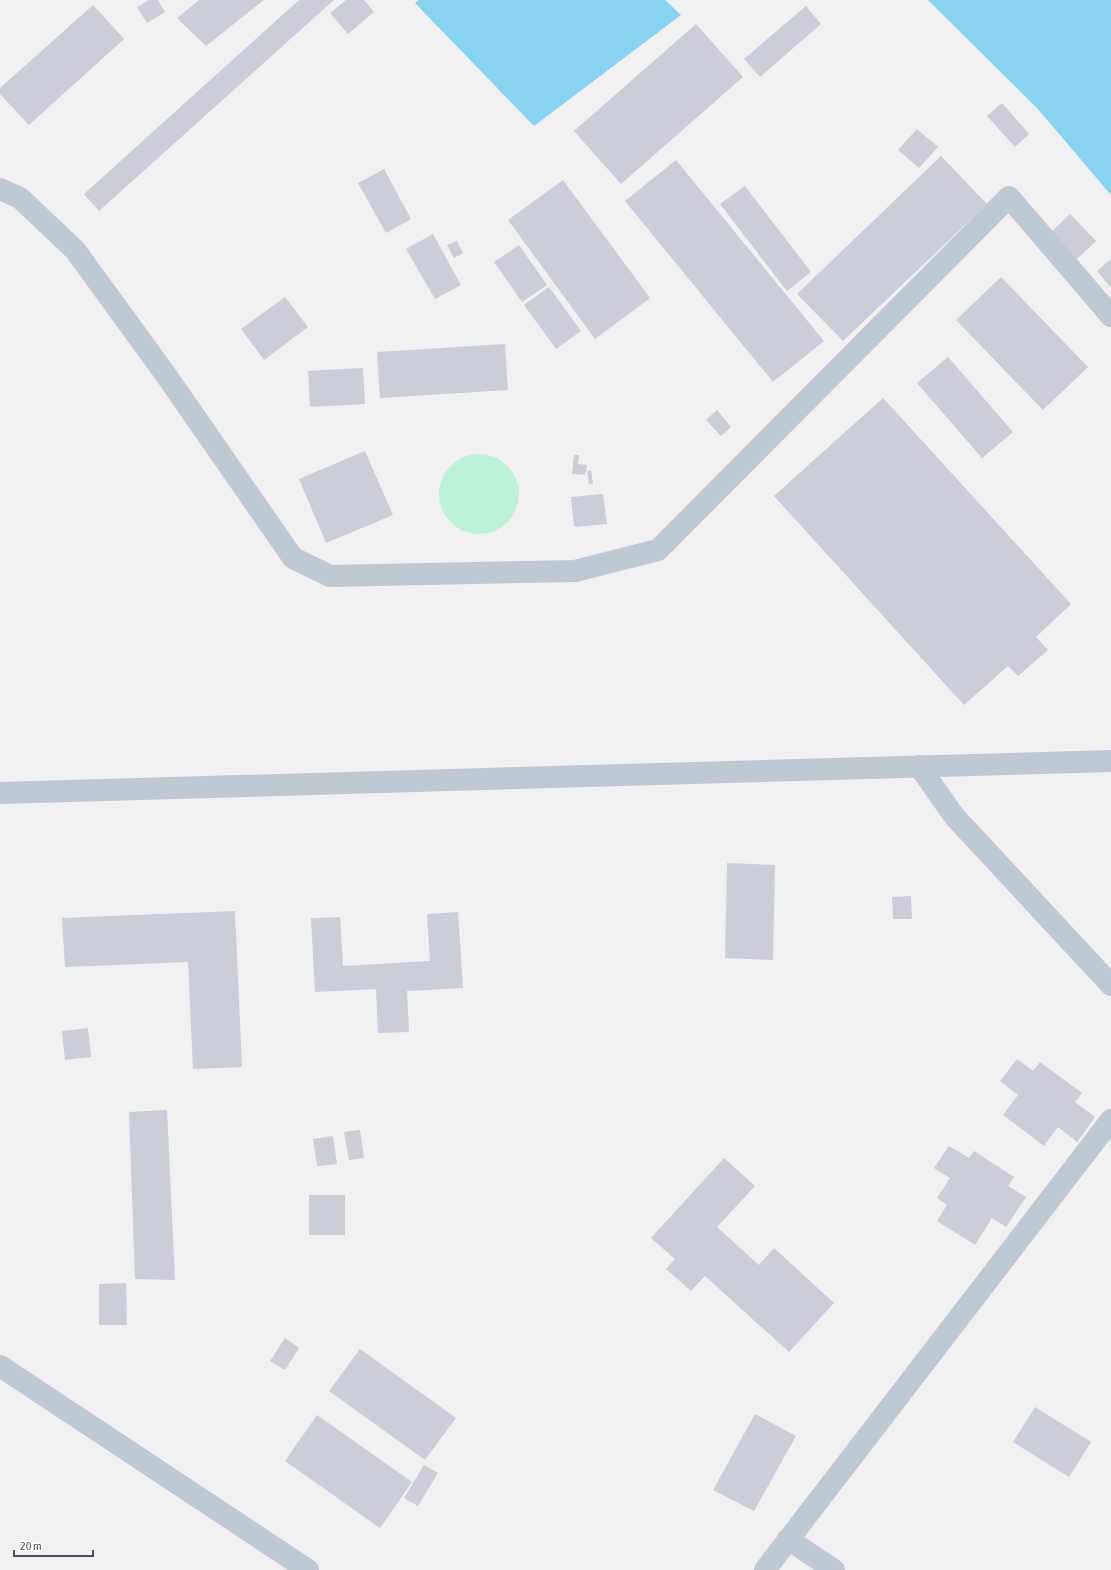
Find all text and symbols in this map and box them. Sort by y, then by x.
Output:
scale bar [14,1532,93,1558]
text: 20 m [20,1539,42,1553]

